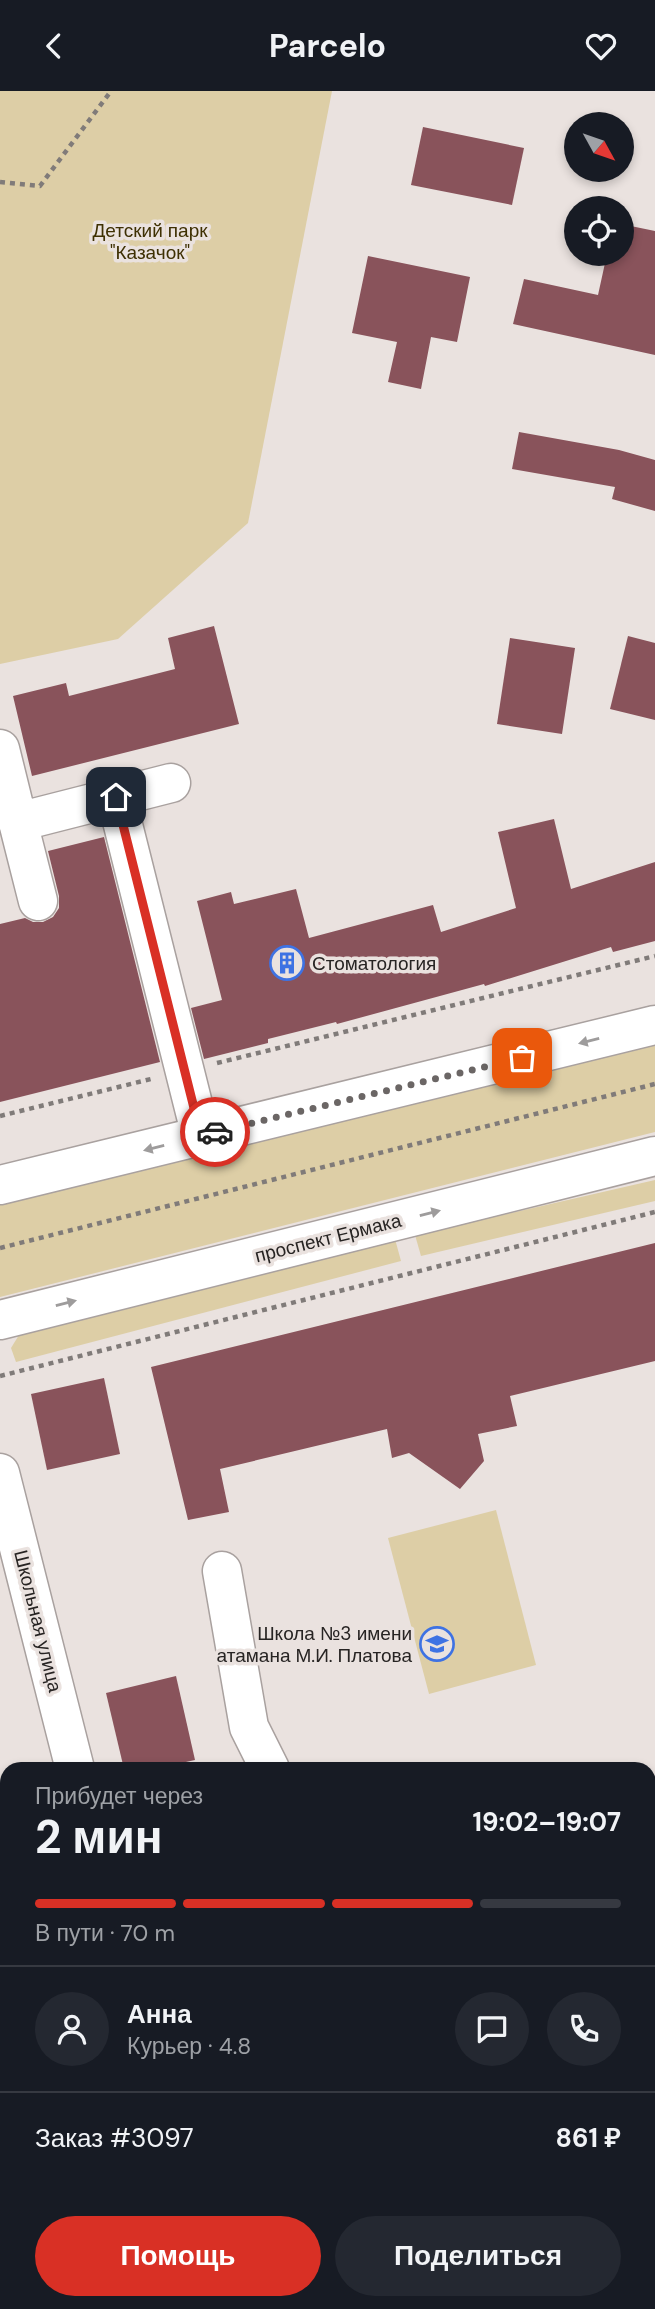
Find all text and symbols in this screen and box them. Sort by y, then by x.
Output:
text: Parcelo [269,25,386,67]
icon: back [35,27,73,65]
icon: heart [582,27,620,65]
north arrow [564,112,634,182]
map controls [564,112,634,266]
button: locate [564,196,634,266]
park label: Детский парк "Казачок" [92,218,208,265]
pin [86,767,146,827]
icon: home [97,778,135,816]
building icon: Стоматология [268,944,306,982]
place label: Стоматология [312,951,436,976]
pin [492,1028,552,1088]
one-way arrow [578,1036,600,1047]
icon: bag [503,1039,541,1077]
courier [180,1097,250,1167]
icon: car [196,1113,234,1151]
one-way arrow [142,1142,164,1153]
one-way arrow [419,1207,441,1218]
street label: проспект Ермака [252,1208,404,1268]
one-way arrow [55,1297,77,1308]
street label: Школьная улица [8,1547,68,1695]
place label: Школа №3 имени атамана М.И. Платова [217,1621,412,1668]
school or university icon: Школа №3 имени атамана М.И. Платова [418,1625,456,1663]
text: Прибудет через [35,1781,203,1811]
text: 19:02–19:07 [472,1805,621,1839]
text: 2 мин [35,1807,162,1867]
text: В пути · 70 m [35,1918,175,1948]
button: person [35,1992,109,2066]
button: chat [455,1992,529,2066]
button: phone [547,1992,621,2066]
text: Анна [127,1997,192,2031]
text: Курьер · 4.8 [127,2031,251,2061]
text: Заказ #3097 [35,2121,194,2155]
text: 861 ₽ [555,2121,621,2155]
button: Помощь [35,2216,321,2296]
button: Поделиться [335,2216,621,2296]

